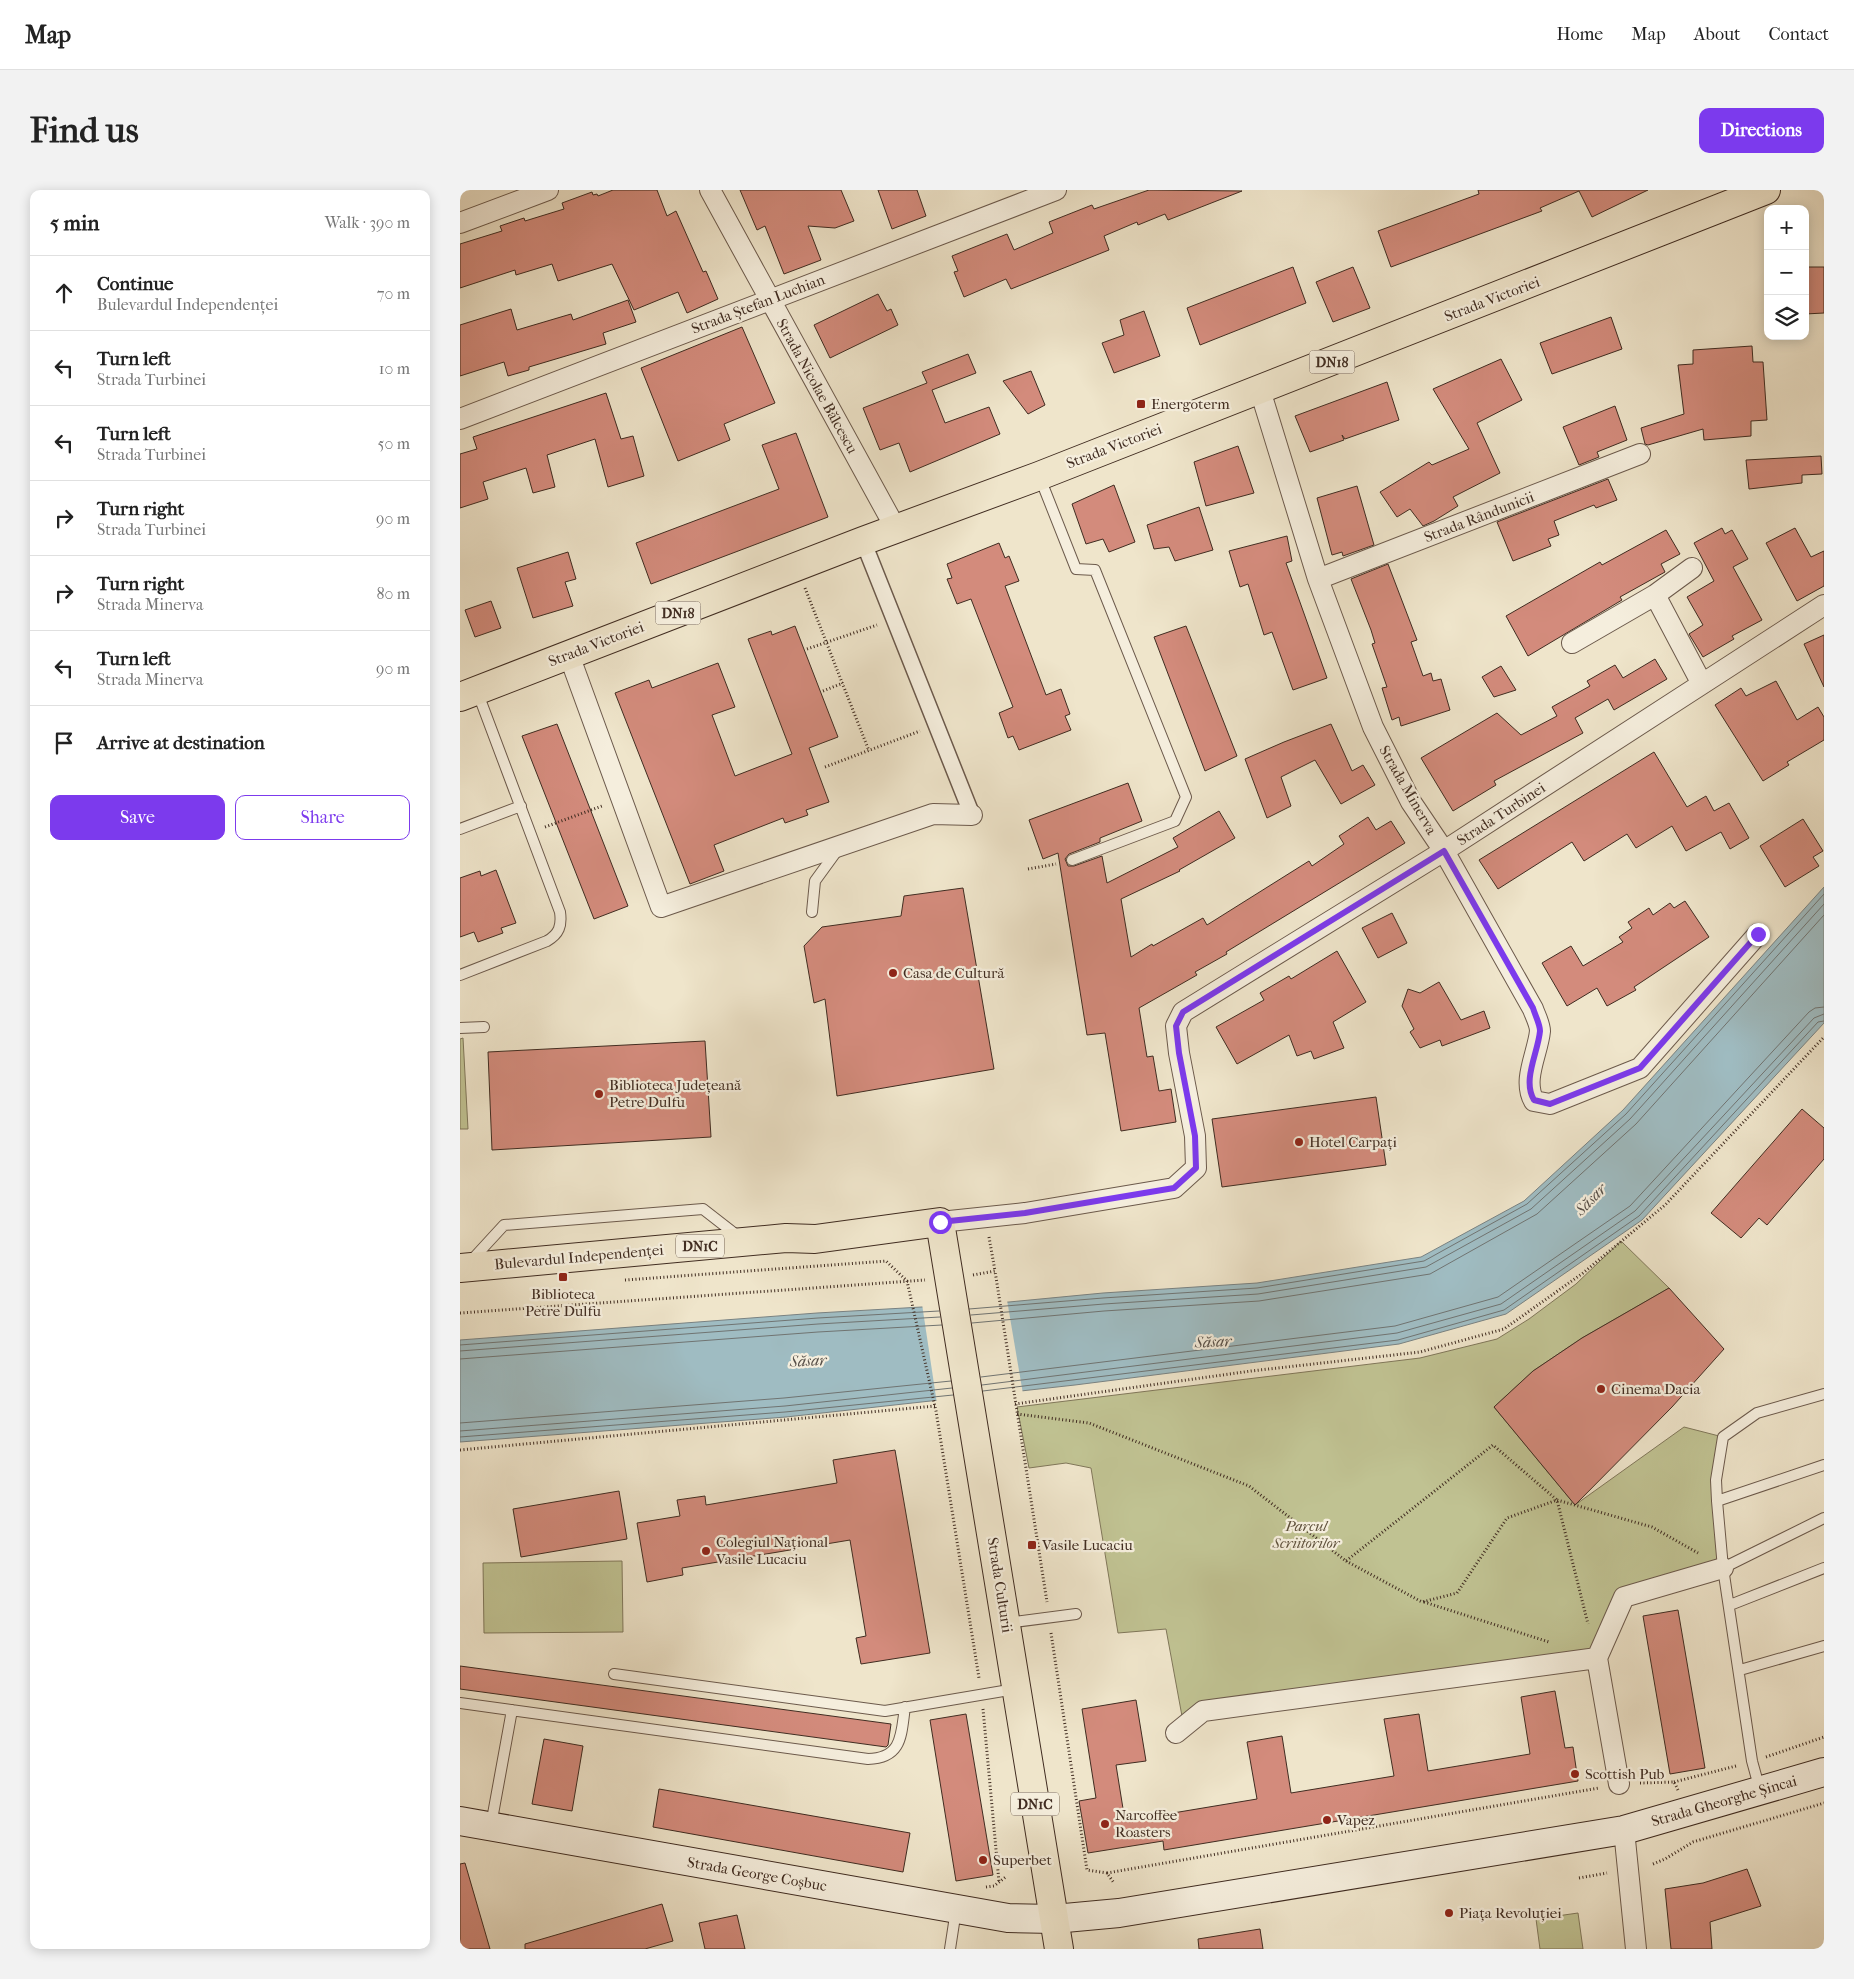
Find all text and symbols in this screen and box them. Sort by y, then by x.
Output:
text: Map [25,21,71,49]
text: Home [1556,24,1603,45]
text: Map [1631,24,1666,45]
text: About [1694,24,1740,45]
text: Contact [1768,24,1829,45]
button: Directions [1699,108,1824,153]
text: Find us [30,110,139,151]
map controls [1764,205,1809,340]
button: + [1764,205,1809,250]
text: 5 min [50,211,99,235]
text: Walk · 390 m [325,213,410,232]
button: − [1764,250,1809,295]
street label: Strada Ștefan Luchian [689,270,828,338]
street label: Strada Victoriei [1442,272,1543,325]
text: Continue [97,273,173,295]
icon: ahead [50,279,78,307]
text: 70 m [377,284,410,303]
text: Bulevardul Independenței [97,295,278,314]
button: layers [1764,295,1809,340]
street label: Strada Nicolae Bălcescu [772,315,862,457]
text: Turn left [97,348,171,370]
road number: DN18 [1310,350,1354,373]
icon: left [50,354,78,382]
text: 10 m [379,359,410,378]
text: Strada Turbinei [97,370,206,389]
place label: Energoterm [1151,395,1230,413]
marker: Energoterm [1135,398,1147,410]
street label: Strada Victoriei [1064,419,1165,472]
text: Turn left [97,423,171,445]
icon: left [50,429,78,457]
text: 50 m [378,434,410,453]
text: Strada Turbinei [97,445,206,464]
street label: Strada Rândunicii [1421,488,1537,546]
text: Turn right [97,498,184,520]
icon: right [50,504,78,532]
text: 90 m [376,509,410,528]
text: Strada Turbinei [97,520,206,539]
text: Turn right [97,573,184,595]
icon: right [50,579,78,607]
text: 80 m [376,584,410,603]
text: Strada Minerva [97,595,203,614]
road number: DN18 [656,602,700,624]
street label: Strada Victoriei [546,617,647,670]
text: Turn left [97,648,171,670]
icon: left [50,654,78,682]
text: 90 m [376,659,410,678]
text: Strada Minerva [97,670,203,689]
icon: arrive [50,729,78,757]
text: Arrive at destination [97,732,265,754]
street label: Strada Minerva [1375,742,1441,839]
street label: Strada Turbinei [1453,778,1549,849]
button: Save [50,795,225,840]
button: Share [235,795,410,840]
route end [1747,923,1770,946]
place label: Casa de Cultură [903,964,1005,982]
marker: Casa de Cultură [887,967,899,979]
place label: Biblioteca Județeană Petre Dulfu [609,1076,742,1111]
marker: Biblioteca Județeană Petre Dulfu [593,1088,605,1100]
place label: Hotel Carpați [1309,1133,1398,1151]
marker: Hotel Carpați [1293,1136,1305,1148]
water label: Săsar [1570,1178,1611,1220]
route start [929,1211,952,1234]
road number: DN1C [676,1234,724,1258]
street label: Bulevardul Independenței [494,1241,665,1273]
marker: Biblioteca Petre Dulfu [557,1271,569,1283]
place label: Biblioteca Petre Dulfu [525,1285,602,1320]
water label: Săsar [1193,1331,1234,1352]
water label: Săsar [788,1350,829,1371]
place label: Cinema Dacia [1611,1380,1702,1398]
marker: Cinema Dacia [1595,1383,1607,1395]
park label: Parcul Scriitorilor [1272,1517,1341,1552]
place label: Colegiul Național Vasile Lucaciu [715,1533,828,1568]
street label: Strada Culturii [984,1536,1017,1635]
place label: Vasile Lucaciu [1041,1536,1133,1554]
marker: Vasile Lucaciu [1026,1539,1038,1551]
marker: Colegiul Național Vasile Lucaciu [700,1545,712,1557]
place label: Scottish Pub [1585,1765,1665,1783]
marker: Scottish Pub [1569,1768,1581,1780]
street label: Strada Gheorghe Șincai [1649,1771,1799,1830]
road number: DN1C [1011,1792,1059,1816]
place label: Narcoffee Roasters [1115,1806,1178,1841]
place label: Vapez [1336,1811,1375,1829]
marker: Vapez [1321,1814,1333,1826]
marker: Narcoffee Roasters [1099,1818,1111,1830]
place label: Superbet [993,1851,1052,1869]
street label: Strada George Coșbuc [686,1853,829,1895]
marker: Superbet [977,1854,989,1866]
place label: Piața Revoluției [1459,1904,1562,1922]
marker: Piața Revoluției [1443,1907,1455,1919]

